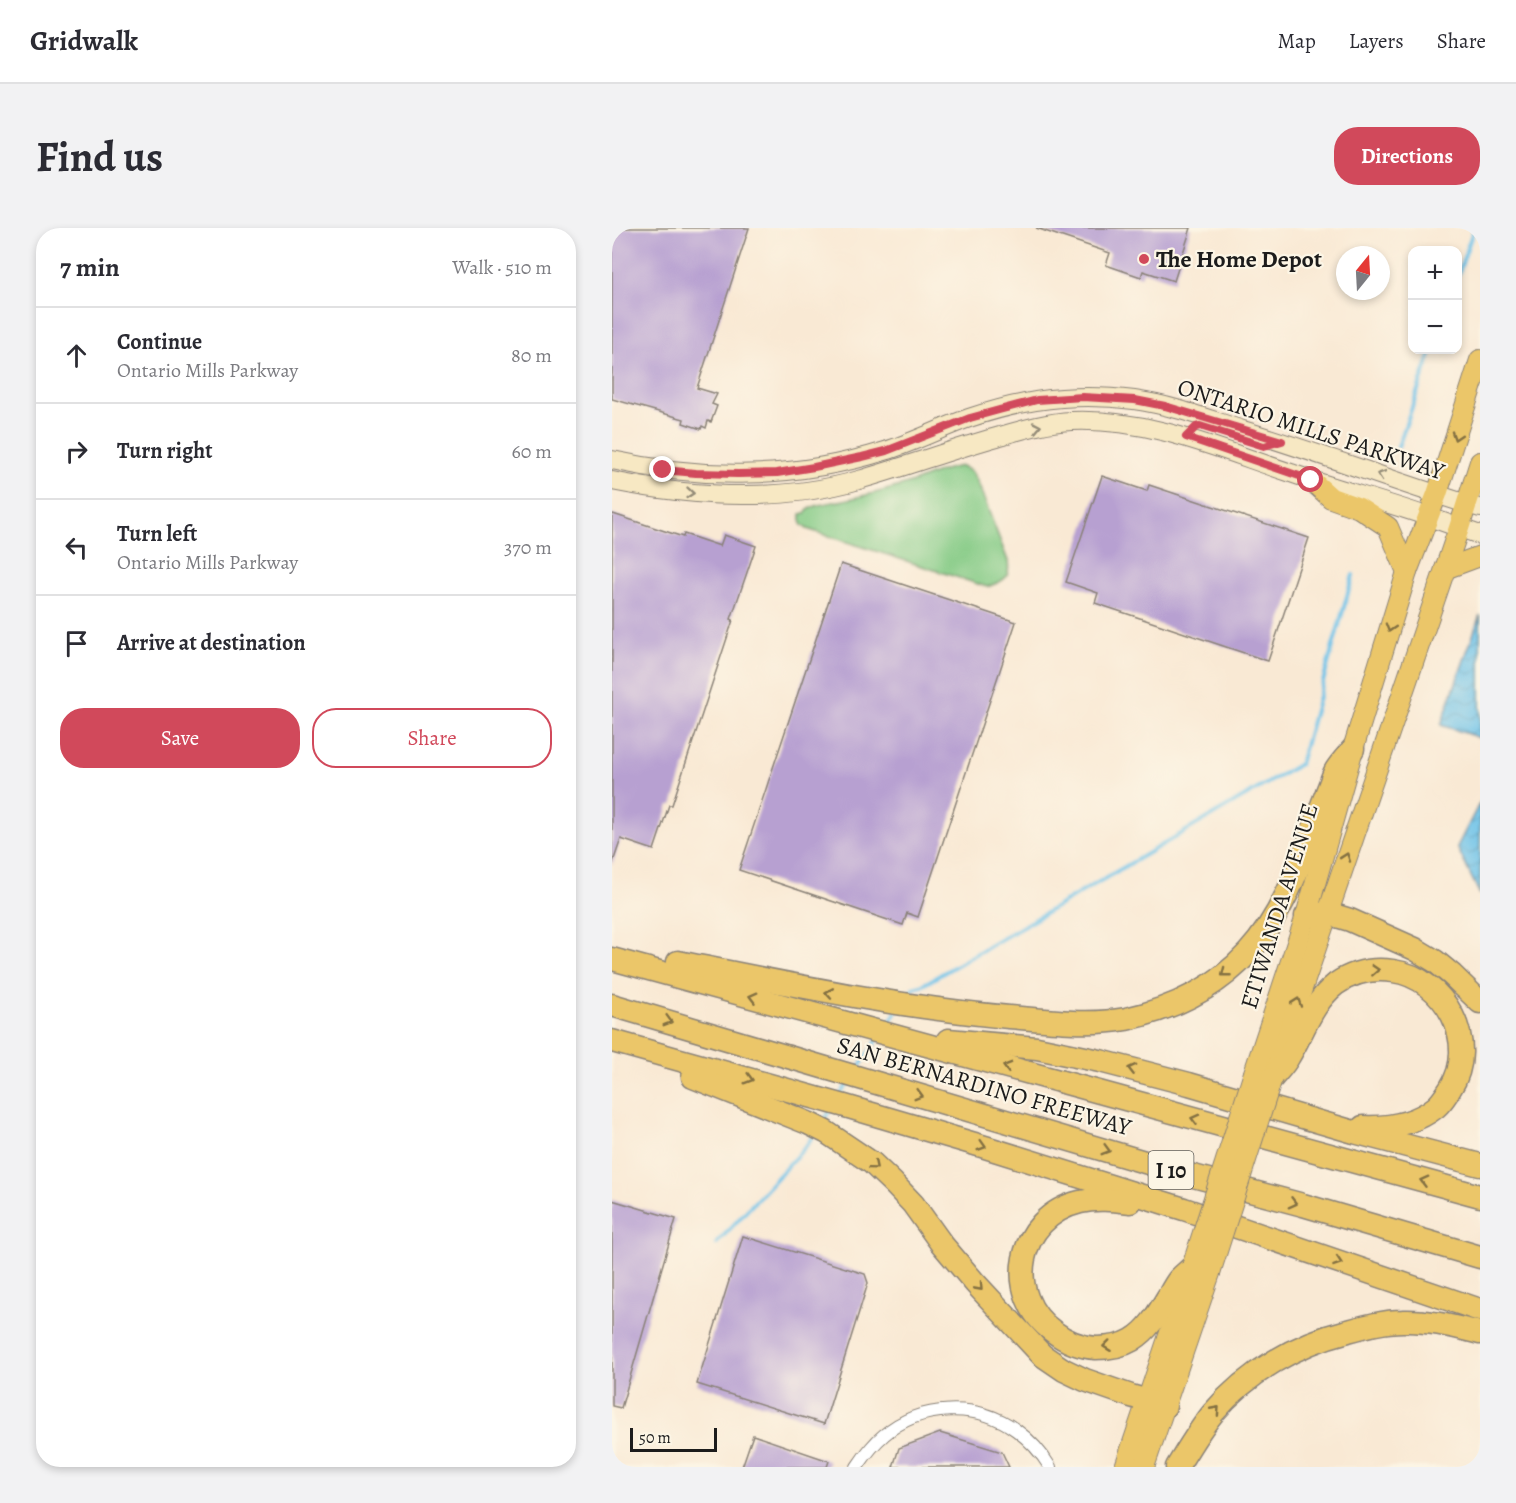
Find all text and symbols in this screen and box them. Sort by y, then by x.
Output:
text: Gridwalk [30,22,138,60]
text: Map [1277,27,1316,55]
text: Layers [1349,27,1404,55]
text: Share [1437,27,1486,55]
button: Directions [1334,127,1480,185]
text: Find us [36,128,163,185]
place label: The Home Depot [1156,243,1322,275]
north arrow [1336,246,1390,300]
map controls [1408,246,1462,354]
button: + [1408,246,1462,300]
text: 7 min [60,250,120,285]
marker: The Home Depot [1137,252,1151,266]
text: Walk · 510 m [452,254,552,281]
button: − [1408,300,1462,354]
text: Continue [117,327,202,357]
icon: ahead [60,339,93,372]
text: 80 m [511,342,552,369]
text: Ontario Mills Parkway [117,357,298,384]
street label: ONTARIO MILLS PARKWAY [1174,371,1449,488]
one-way arrow [1031,421,1041,434]
one-way arrow [1451,430,1463,441]
icon: right [60,435,93,468]
text: Turn right [117,436,213,466]
text: 60 m [512,438,552,465]
route end [649,456,675,482]
route start [1297,466,1323,492]
one-way arrow [1376,470,1387,483]
one-way arrow [686,486,695,499]
text: Turn left [117,519,197,549]
icon: left [60,531,93,564]
text: 370 m [504,534,552,561]
text: Ontario Mills Parkway [117,549,298,576]
one-way arrow [1385,622,1397,633]
icon: arrive [60,627,93,660]
text: Arrive at destination [117,628,306,658]
button: Save [60,708,300,768]
button: Share [312,708,552,768]
street label: ETIWANDA AVENUE [1232,799,1326,1013]
one-way arrow [1339,852,1352,863]
one-way arrow [1370,964,1379,977]
one-way arrow [1221,966,1232,977]
one-way arrow [825,987,834,999]
one-way arrow [748,992,759,1004]
one-way arrow [1290,997,1303,1008]
one-way arrow [662,1014,673,1026]
street label: SAN BERNARDINO FREEWAY [833,1029,1136,1144]
one-way arrow [1002,1062,1013,1074]
one-way arrow [1128,1064,1138,1077]
one-way arrow [744,1072,754,1085]
one-way arrow [913,1088,923,1100]
one-way arrow [1190,1114,1201,1126]
one-way arrow [976,1139,987,1152]
one-way arrow [1100,1143,1110,1155]
road number: I 10 [1148,1151,1194,1189]
one-way arrow [867,1159,878,1170]
one-way arrow [1419,1176,1429,1188]
one-way arrow [1288,1195,1298,1208]
one-way arrow [1332,1255,1343,1267]
one-way arrow [972,1281,983,1291]
one-way arrow [1103,1340,1112,1352]
one-way arrow [1209,1405,1220,1416]
scale bar [630,1425,717,1452]
text: 50 m [639,1427,671,1449]

